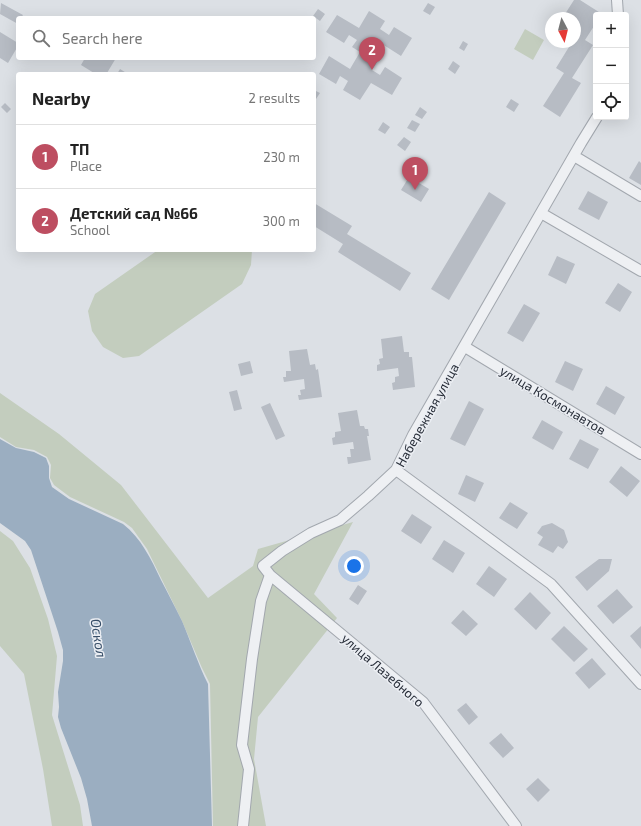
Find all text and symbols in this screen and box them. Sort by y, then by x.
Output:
north arrow [545,12,581,48]
map controls [593,12,629,120]
button: + [593,12,629,48]
search box [16,16,316,60]
icon: search [30,27,52,49]
text: Search here [62,29,143,47]
pin: 2 [359,37,385,70]
button: − [593,48,629,84]
button: locate [593,84,629,120]
text: Nearby [32,88,90,108]
text: 2 results [248,90,300,106]
text: ТП [70,140,89,158]
text: 1 [42,149,48,165]
text: 230 m [263,149,300,165]
pin: 1 [402,157,428,190]
text: Place [70,158,102,174]
text: Детский сад №66 [70,204,198,222]
text: 2 [41,213,49,229]
text: 300 m [263,213,300,229]
text: School [70,222,110,238]
street label: Набережная улица [392,360,462,470]
street label: улица Космонавтов [497,362,609,438]
your location [344,556,364,576]
water label: Оскол [88,617,110,659]
street label: улица Лазебного [338,630,428,710]

